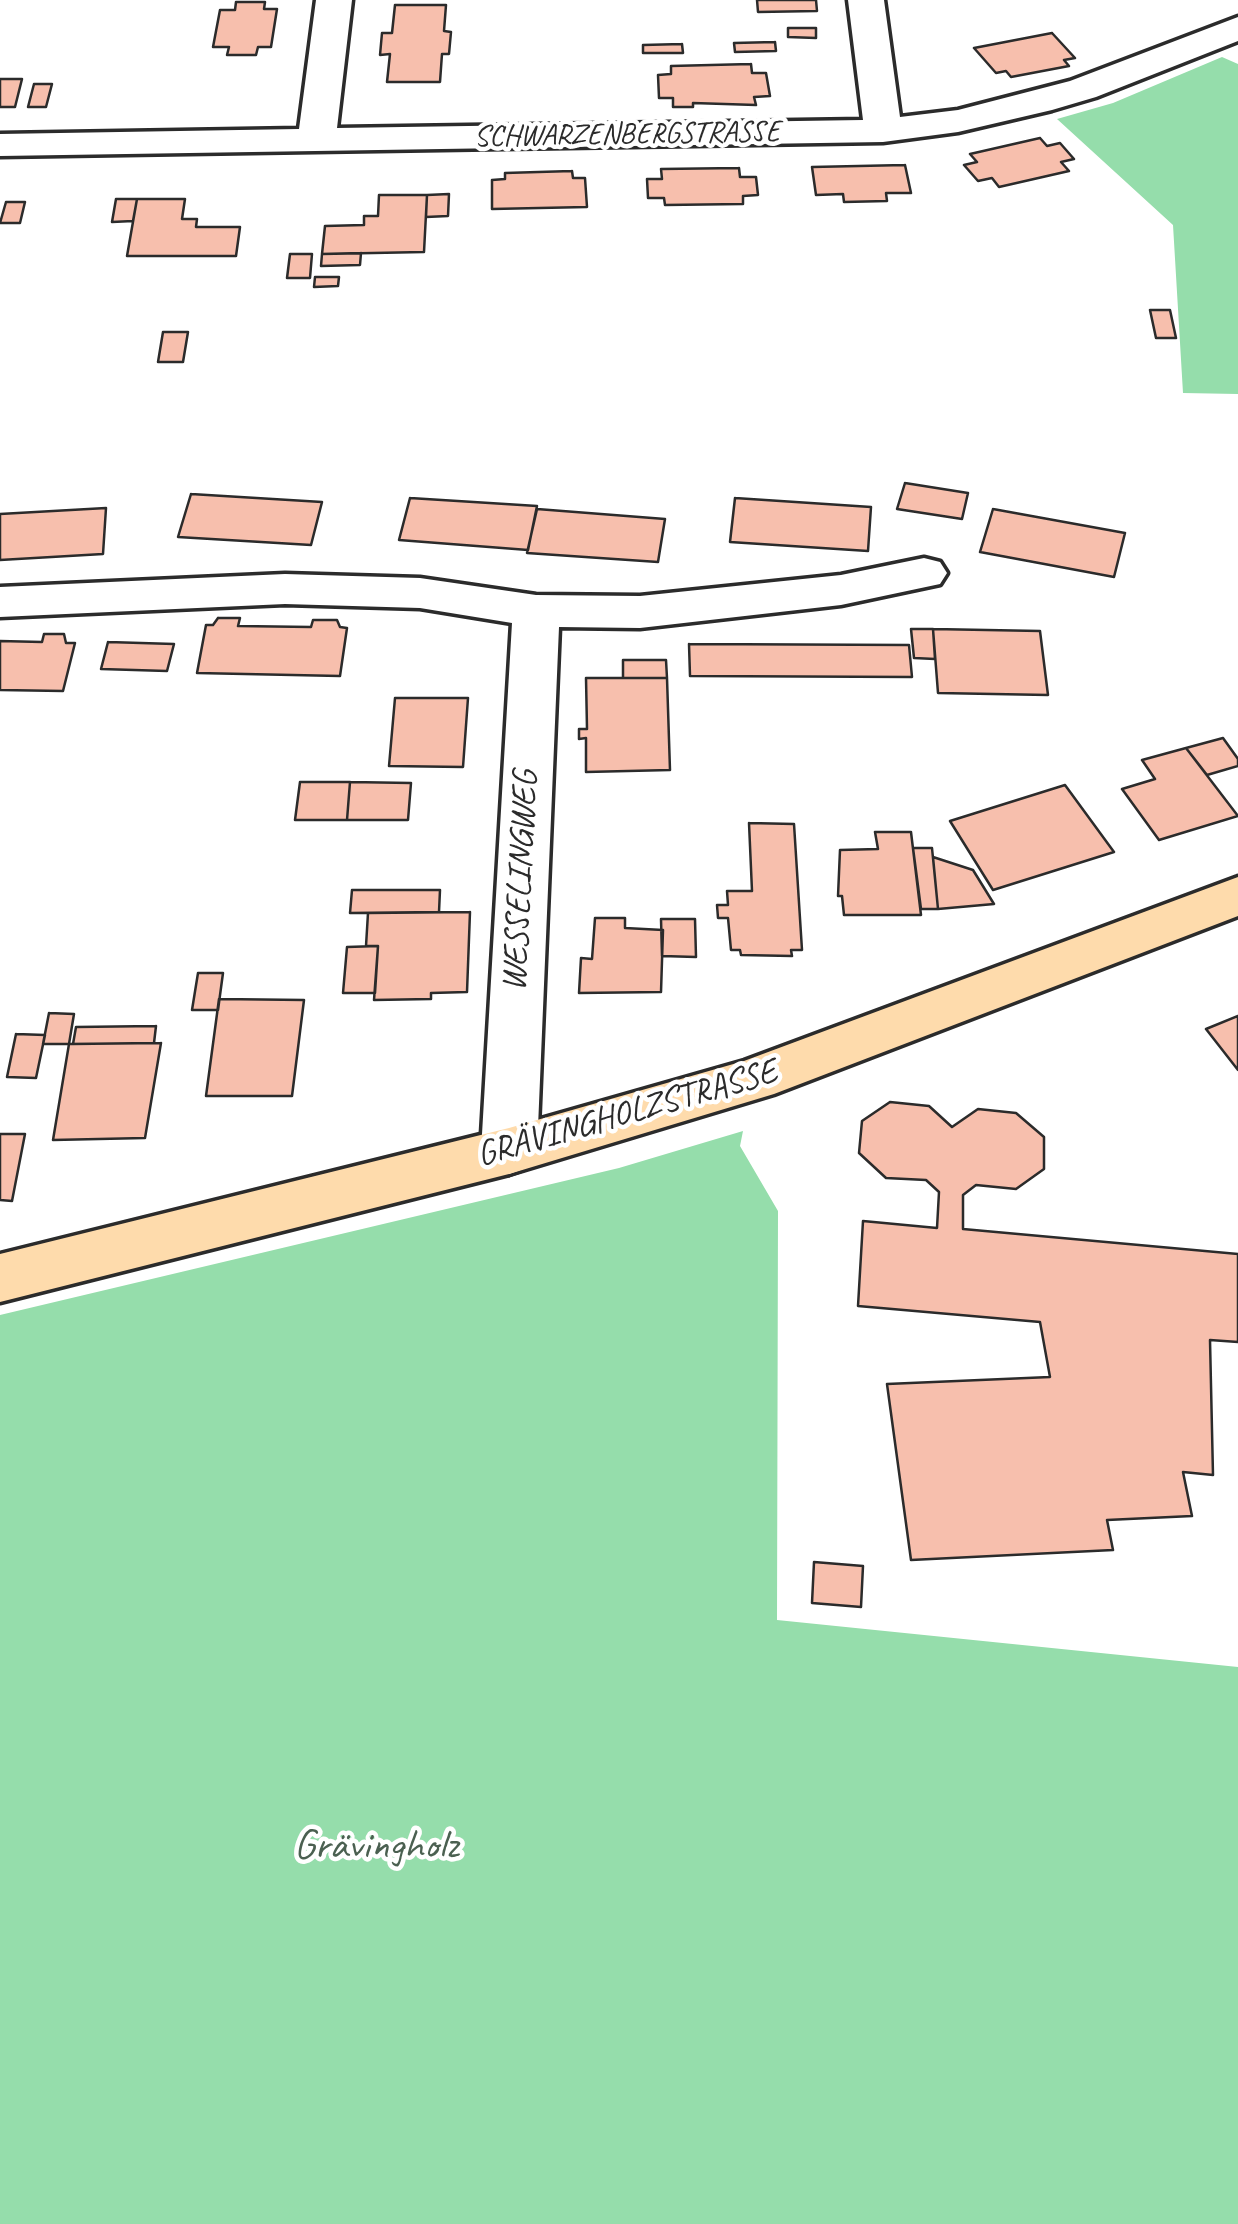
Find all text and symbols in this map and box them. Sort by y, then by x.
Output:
street label: SCHWARZENBERGSTRASSE [474,114,780,156]
street label: WESSELINGWEG [494,770,548,992]
street label: GRÄVINGHOLZSTRASSE [472,1051,782,1177]
park label: Grävingholz [294,1822,458,1872]

